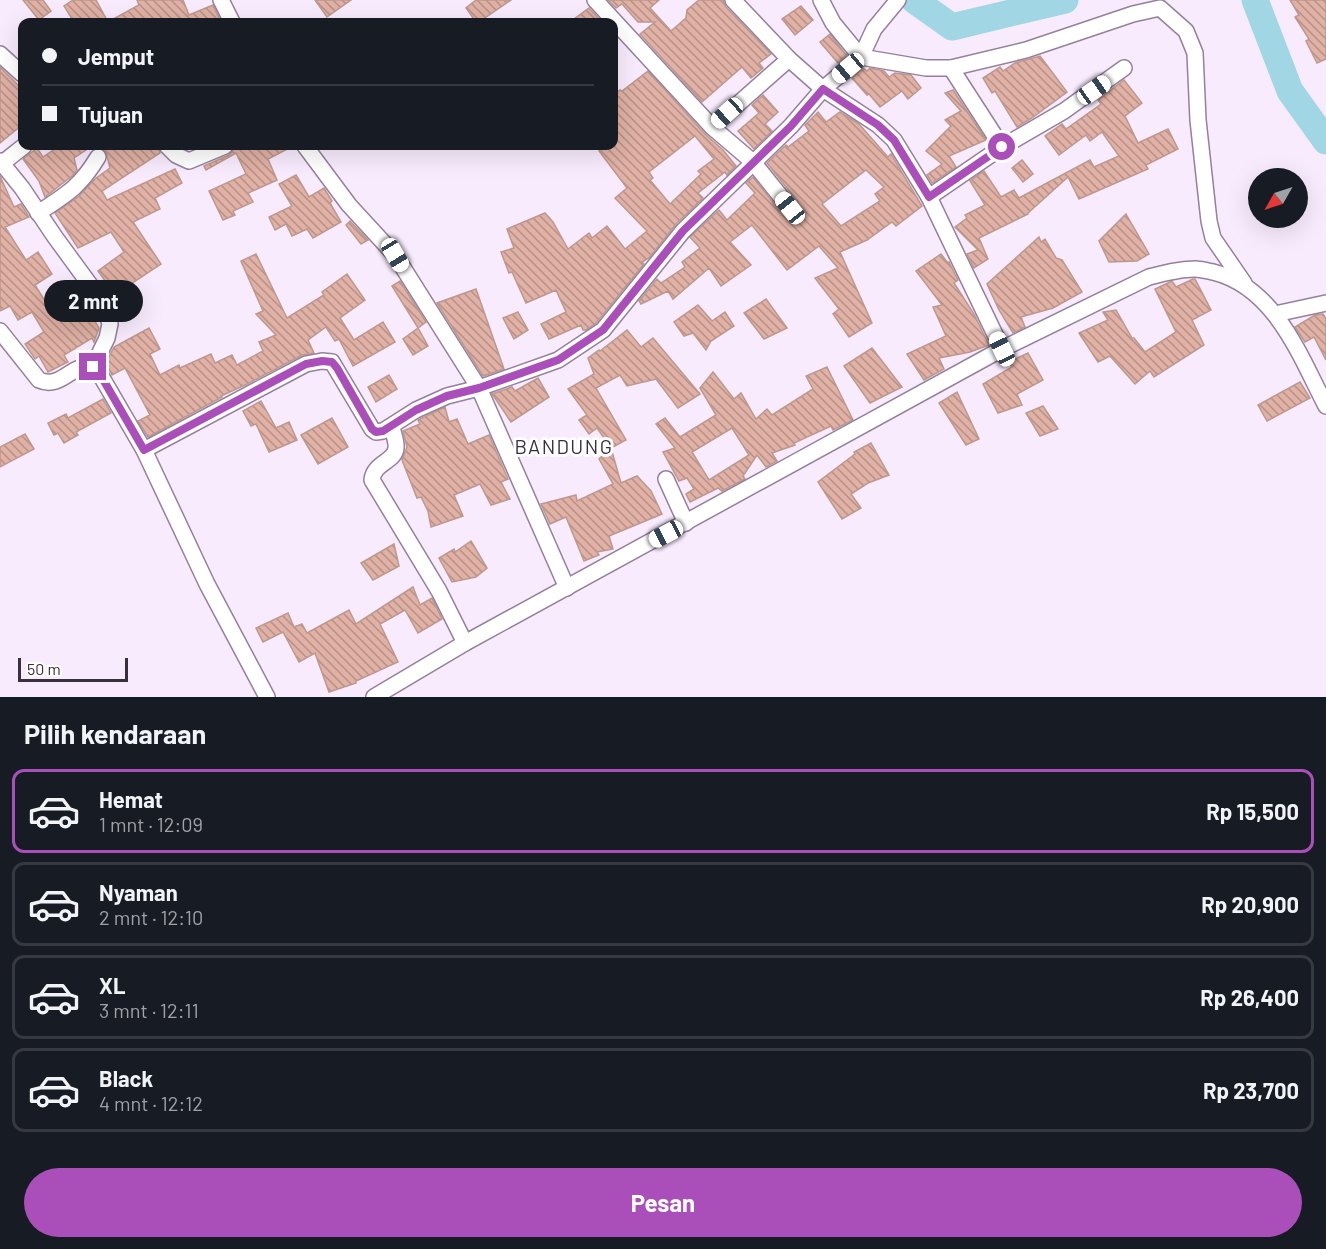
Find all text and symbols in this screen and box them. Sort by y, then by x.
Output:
text: Jemput [78,43,154,69]
car [828,50,868,86]
car [1074,72,1114,108]
car [708,94,746,132]
text: Tujuan [78,101,143,127]
route start [988,133,1015,160]
north arrow [1248,168,1308,228]
map controls [1248,168,1308,228]
car [772,188,808,228]
car [378,235,412,275]
callout: 2 mnt [44,280,142,322]
text: 2 mnt [68,289,119,313]
car [986,329,1018,369]
route end [79,353,106,380]
district label: BANDUNG [514,434,614,458]
car [646,518,686,550]
scale bar [18,655,128,682]
text: 50 m [27,659,61,678]
text: Pilih kendaraan [24,717,206,749]
icon: car [27,784,81,838]
text: Hemat [99,786,163,812]
text: Rp 15,500 [1206,798,1299,824]
text: 1 mnt · 12:09 [99,812,203,836]
icon: car [27,877,81,931]
text: Nyaman [99,879,178,905]
text: Rp 20,900 [1201,891,1299,917]
text: 2 mnt · 12:10 [99,905,203,929]
icon: car [27,970,81,1024]
text: XL [99,972,125,998]
text: Rp 26,400 [1200,984,1299,1010]
text: 3 mnt · 12:11 [99,998,199,1022]
icon: car [27,1063,81,1117]
text: Black [99,1065,153,1091]
text: Rp 23,700 [1203,1077,1299,1103]
text: 4 mnt · 12:12 [99,1091,203,1115]
button: Pesan [24,1168,1302,1237]

